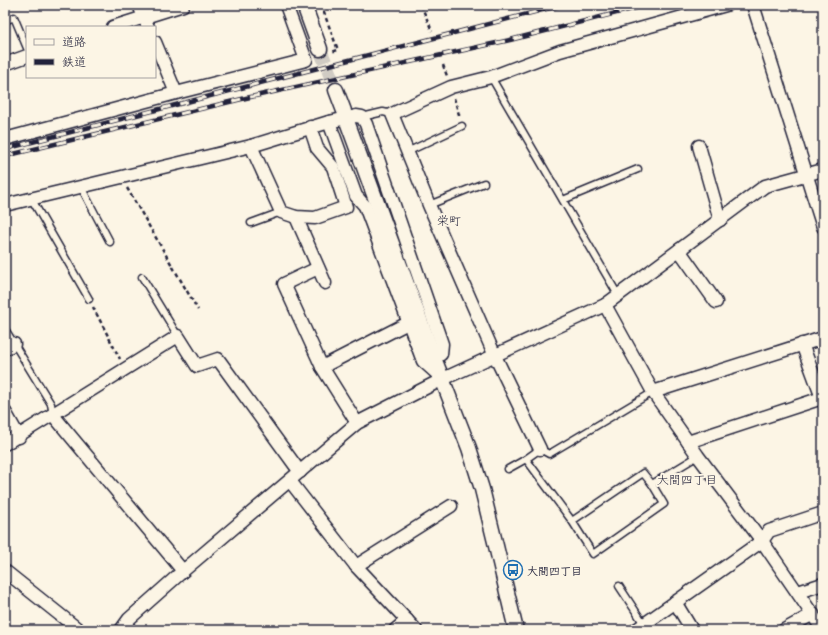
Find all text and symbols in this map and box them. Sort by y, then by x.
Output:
legend [26,26,156,78]
text: 道路 [62,32,86,50]
text: 鉄道 [62,52,86,70]
district label: 栄町 [437,211,461,229]
district label: 大間四丁目 [657,470,717,488]
bus stop icon: 大間四丁目 [502,559,524,581]
place label: 大間四丁目 [527,562,582,579]

